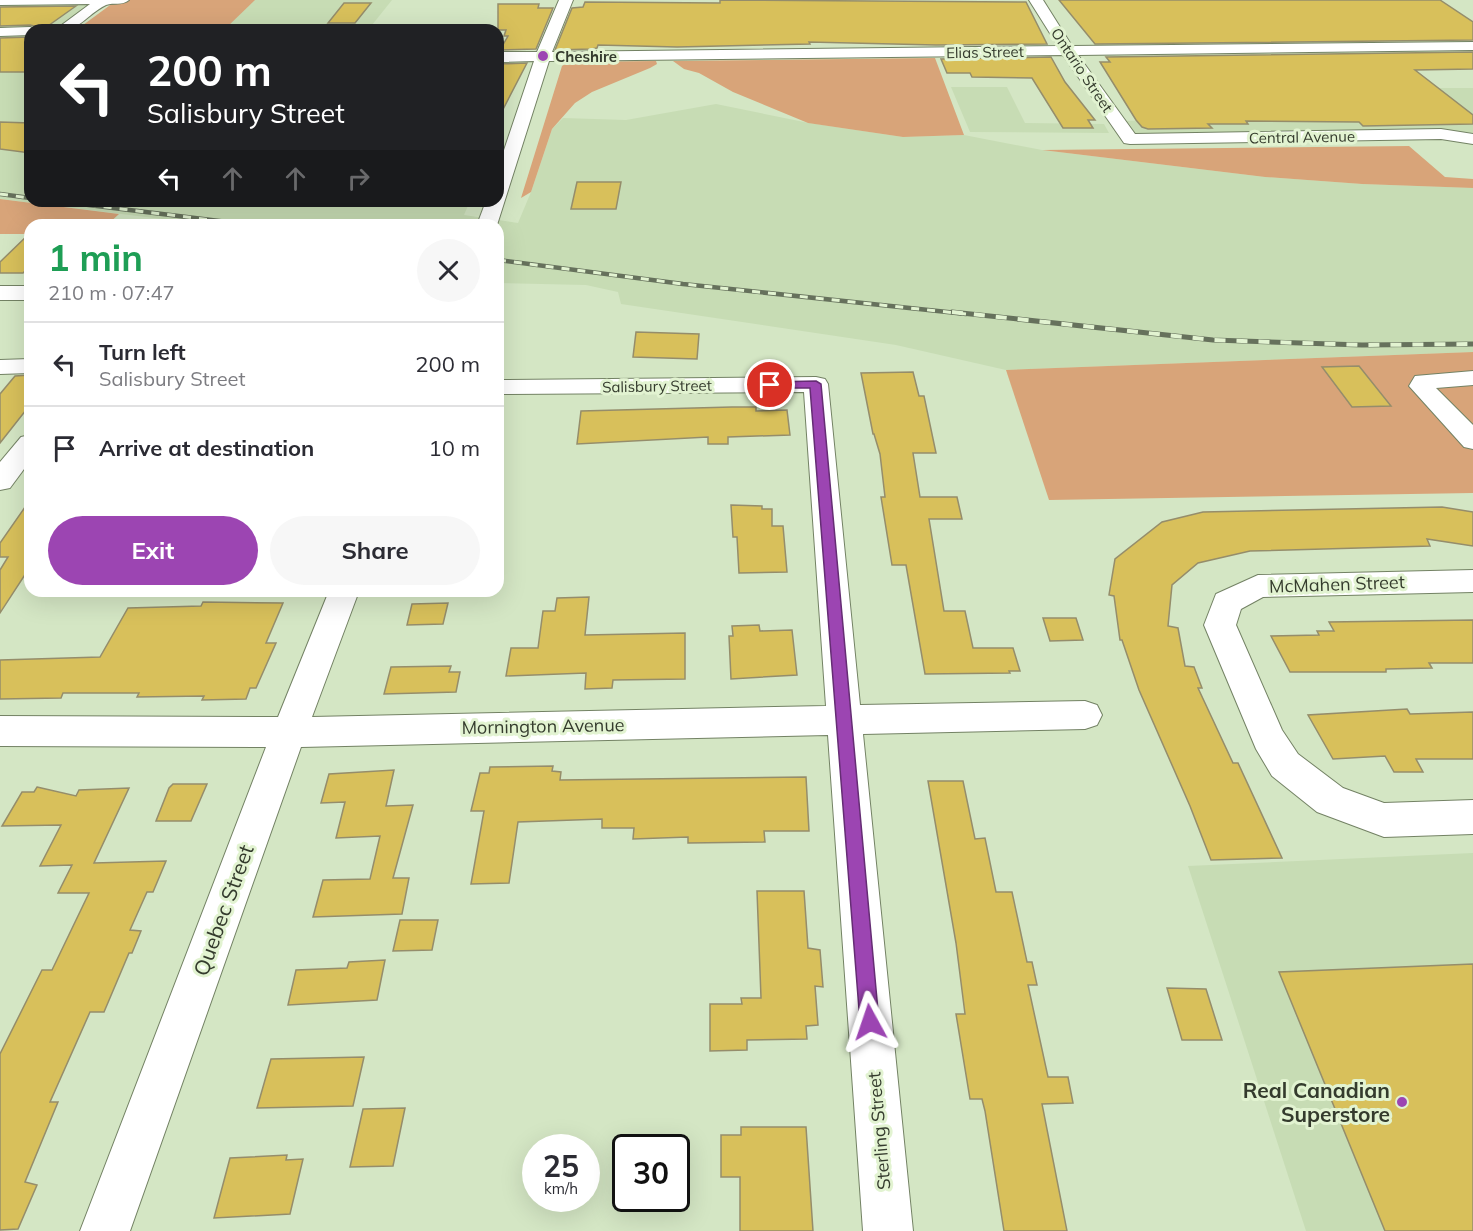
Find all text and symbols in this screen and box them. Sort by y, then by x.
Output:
street label: Ontario Street [1047,24,1117,116]
street label: Elias Street [946,42,1024,62]
text: 200 m [147,44,272,97]
place label: Cheshire [555,47,617,66]
icon: left [48,48,126,126]
marker: Cheshire [536,49,550,63]
text: Salisbury Street [147,96,345,130]
street label: Central Avenue [1249,127,1355,147]
icon: left [153,162,186,195]
icon: ahead [216,162,249,195]
icon: ahead [279,162,312,195]
icon: right [342,162,375,195]
text: 1 min [48,235,143,280]
button: close [417,239,480,302]
text: 210 m · 07:47 [48,280,174,305]
text: Turn left [99,338,186,366]
icon: left [48,348,81,381]
text: 200 m [415,350,480,378]
pin [744,359,795,410]
text: Salisbury Street [99,366,245,391]
icon: arrive [753,368,786,401]
street label: Salisbury Street [602,376,712,396]
icon: arrive [48,432,81,465]
text: Arrive at destination [99,434,314,462]
text: 10 m [429,434,480,462]
button: Exit [48,516,258,585]
button: Share [270,516,480,585]
street label: McMahen Street [1269,570,1405,598]
street label: Mornington Avenue [461,713,625,739]
street label: Quebec Street [187,841,259,979]
position arrow [838,990,902,1054]
street label: Sterling Street [862,1071,896,1191]
place label: Real Canadian Superstore [1243,1077,1390,1127]
marker: Real Canadian Superstore [1395,1095,1409,1109]
speed limit sign: 30 [612,1134,690,1212]
text: 25 [543,1147,579,1185]
text: km/h [544,1179,578,1198]

